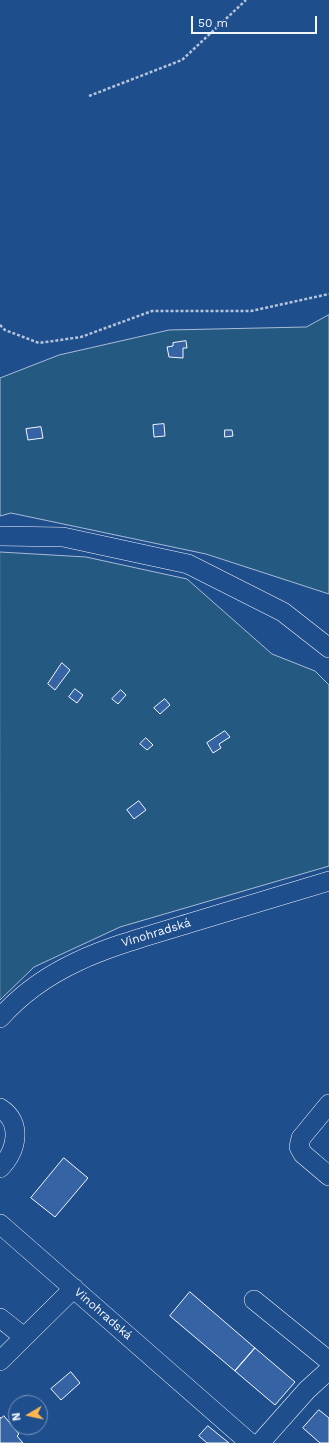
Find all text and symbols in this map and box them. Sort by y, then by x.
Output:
scale bar [193,8,319,34]
text: 50 m [198,16,228,30]
street label: Vinohradská [120,916,192,950]
street label: Vinohradská [71,1285,135,1343]
north arrow [8,1395,48,1435]
text: N [10,1412,24,1422]

